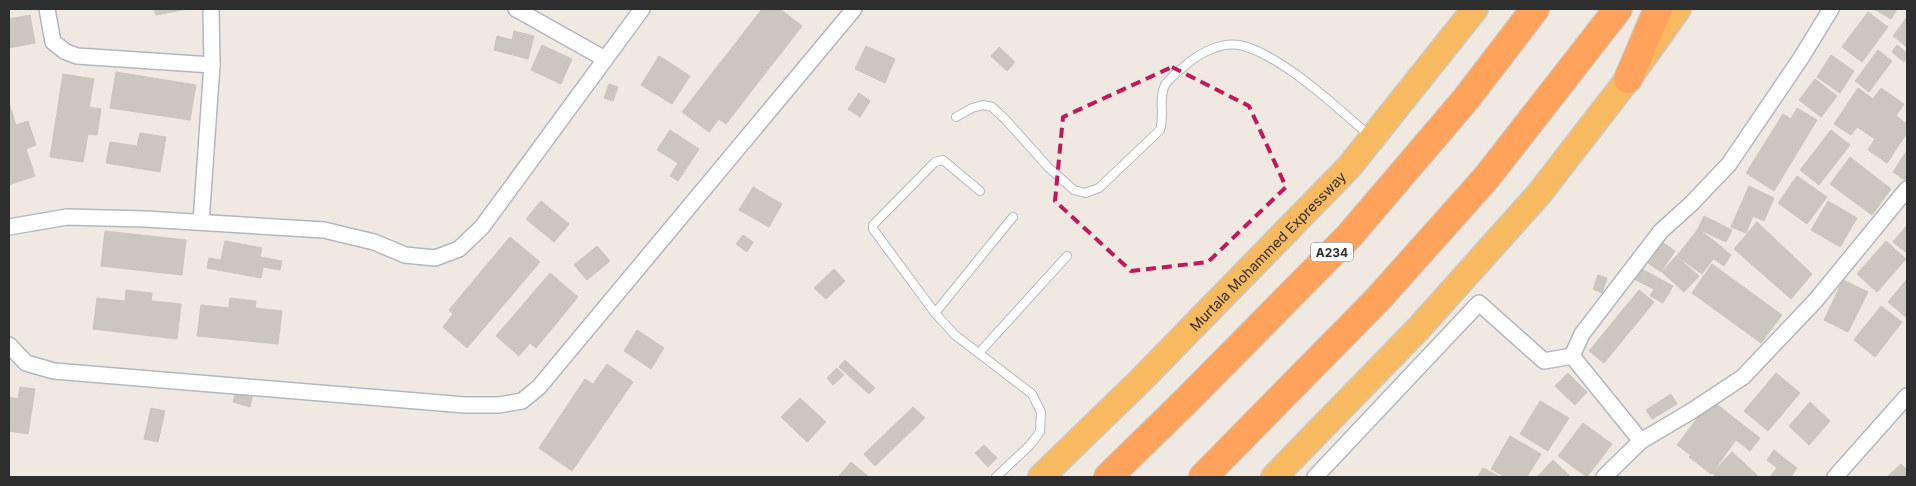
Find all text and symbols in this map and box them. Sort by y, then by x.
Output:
street label: Murtala Mohammed Expressway [1186,167,1349,334]
road number: A234 [1311,242,1353,262]

